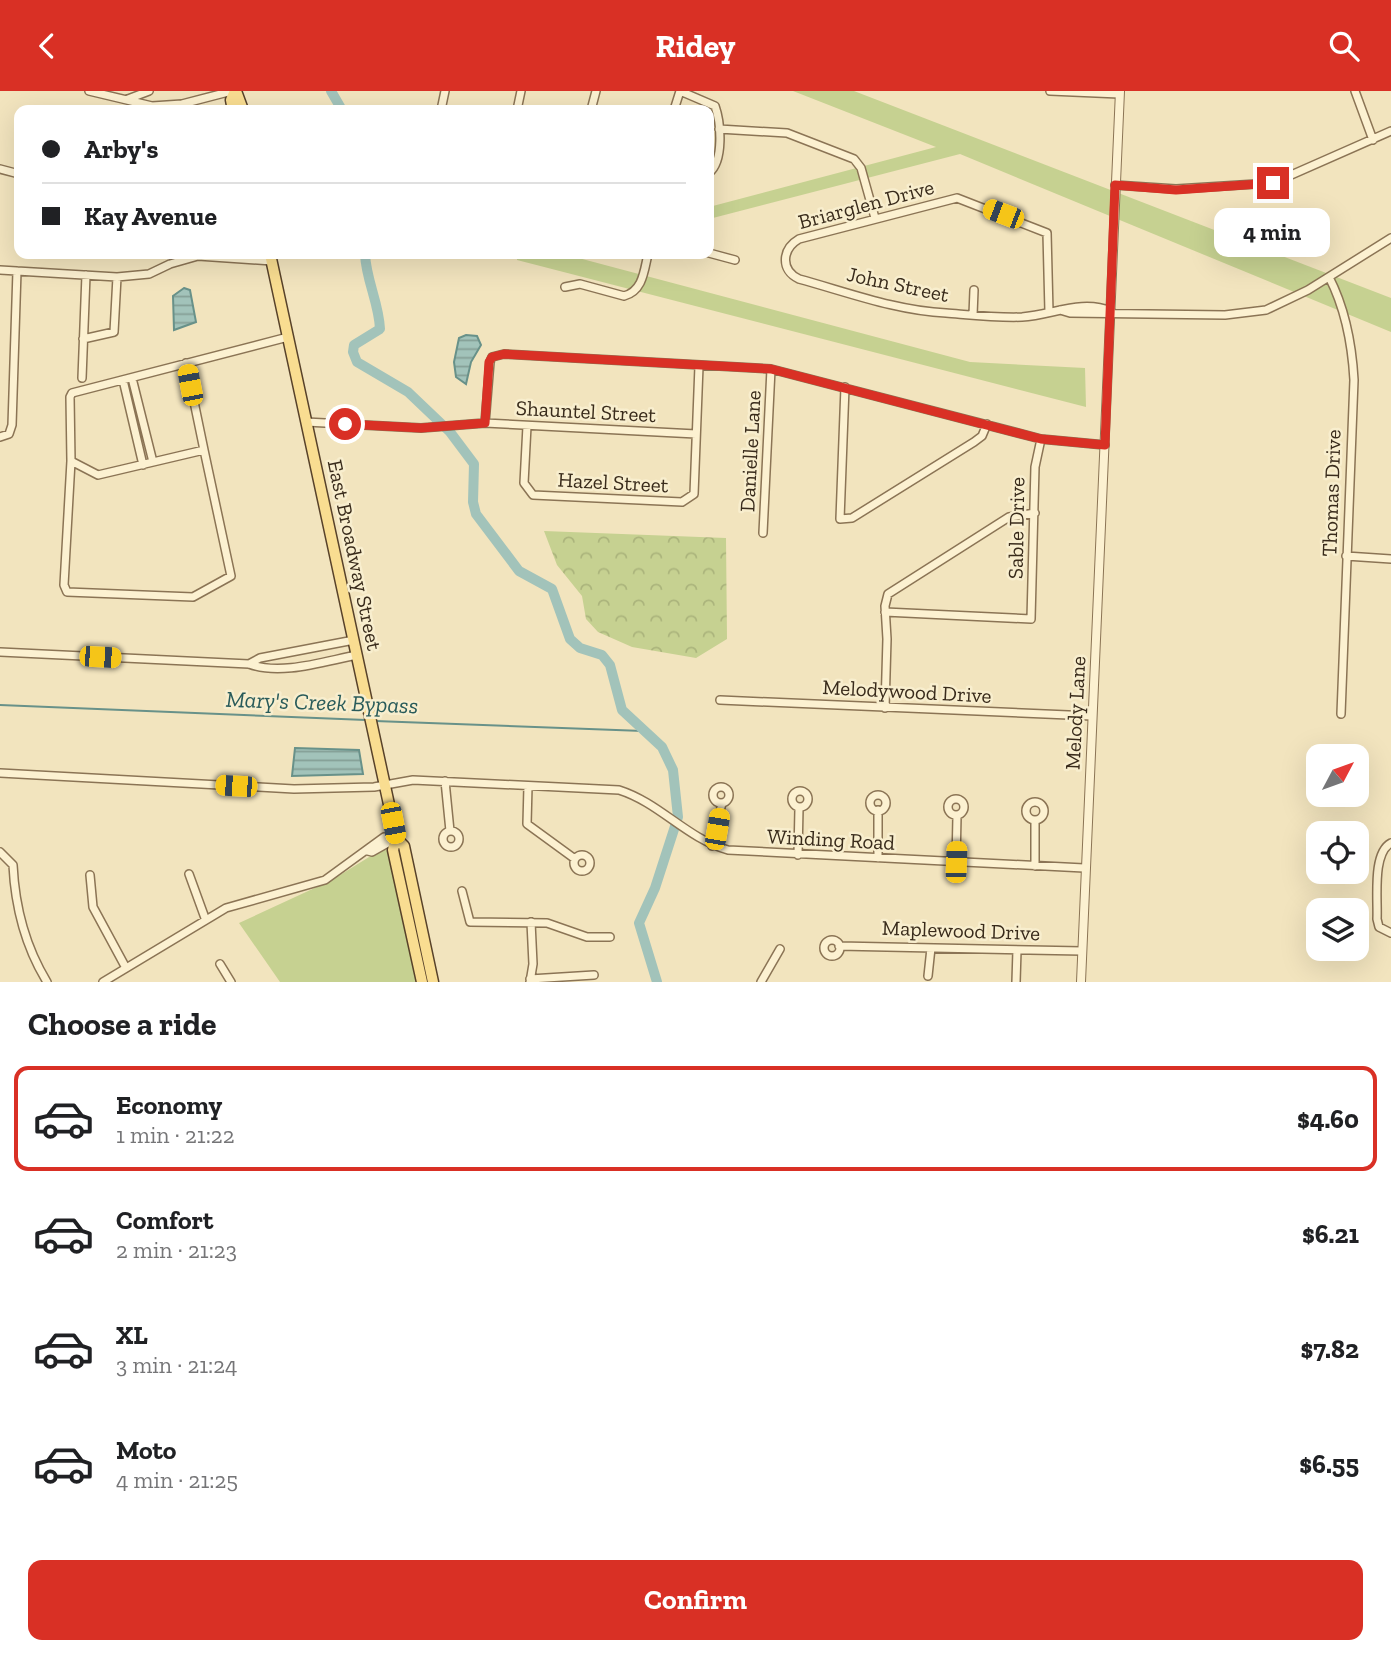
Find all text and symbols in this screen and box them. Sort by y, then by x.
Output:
icon: back [28,27,66,65]
text: Ridey [655,27,736,65]
icon: search [1325,27,1363,65]
text: Arby's [84,133,158,165]
route end [1257,167,1289,199]
street label: Briarglen Drive [795,174,937,234]
car [980,197,1027,231]
text: Kay Avenue [84,200,217,232]
callout: 4 min [1215,207,1331,257]
text: 4 min [1243,218,1301,246]
street label: John Street [845,261,952,307]
car [176,362,205,408]
street label: Danielle Lane [734,389,766,513]
street label: Shauntel Street [515,395,657,427]
route start [329,408,361,440]
street label: Thomas Drive [1316,429,1346,557]
street label: East Broadway Street [323,457,387,653]
street label: Hazel Street [557,467,669,497]
street label: Sable Drive [1003,477,1029,579]
car [79,645,122,669]
street label: Melody Lane [1060,655,1090,771]
street label: Melodywood Drive [822,674,992,708]
water label: Mary's Creek Bypass [225,685,419,719]
north arrow [1306,744,1368,807]
map controls [1306,744,1369,961]
car [215,774,258,798]
car [379,800,408,846]
car [704,806,731,852]
button: locate [1306,821,1369,884]
street label: Winding Road [766,823,896,855]
car [945,841,968,883]
button: layers [1306,898,1369,961]
street label: Maplewood Drive [881,915,1041,945]
text: Choose a ride [28,1005,216,1043]
icon: car [32,1087,95,1150]
text: Economy [116,1089,222,1121]
text: $4.60 [1297,1103,1359,1135]
text: 1 min · 21:22 [116,1121,235,1149]
icon: car [32,1202,95,1265]
text: Comfort [116,1204,213,1236]
text: $6.21 [1302,1218,1359,1250]
text: 2 min · 21:23 [116,1236,237,1264]
icon: car [32,1317,95,1380]
text: XL [116,1319,148,1351]
text: $7.82 [1300,1333,1359,1365]
text: 3 min · 21:24 [116,1351,238,1379]
icon: car [32,1432,95,1495]
text: Moto [116,1434,176,1466]
text: $6.55 [1299,1448,1359,1480]
text: 4 min · 21:25 [116,1466,238,1494]
button: Confirm [28,1560,1363,1640]

